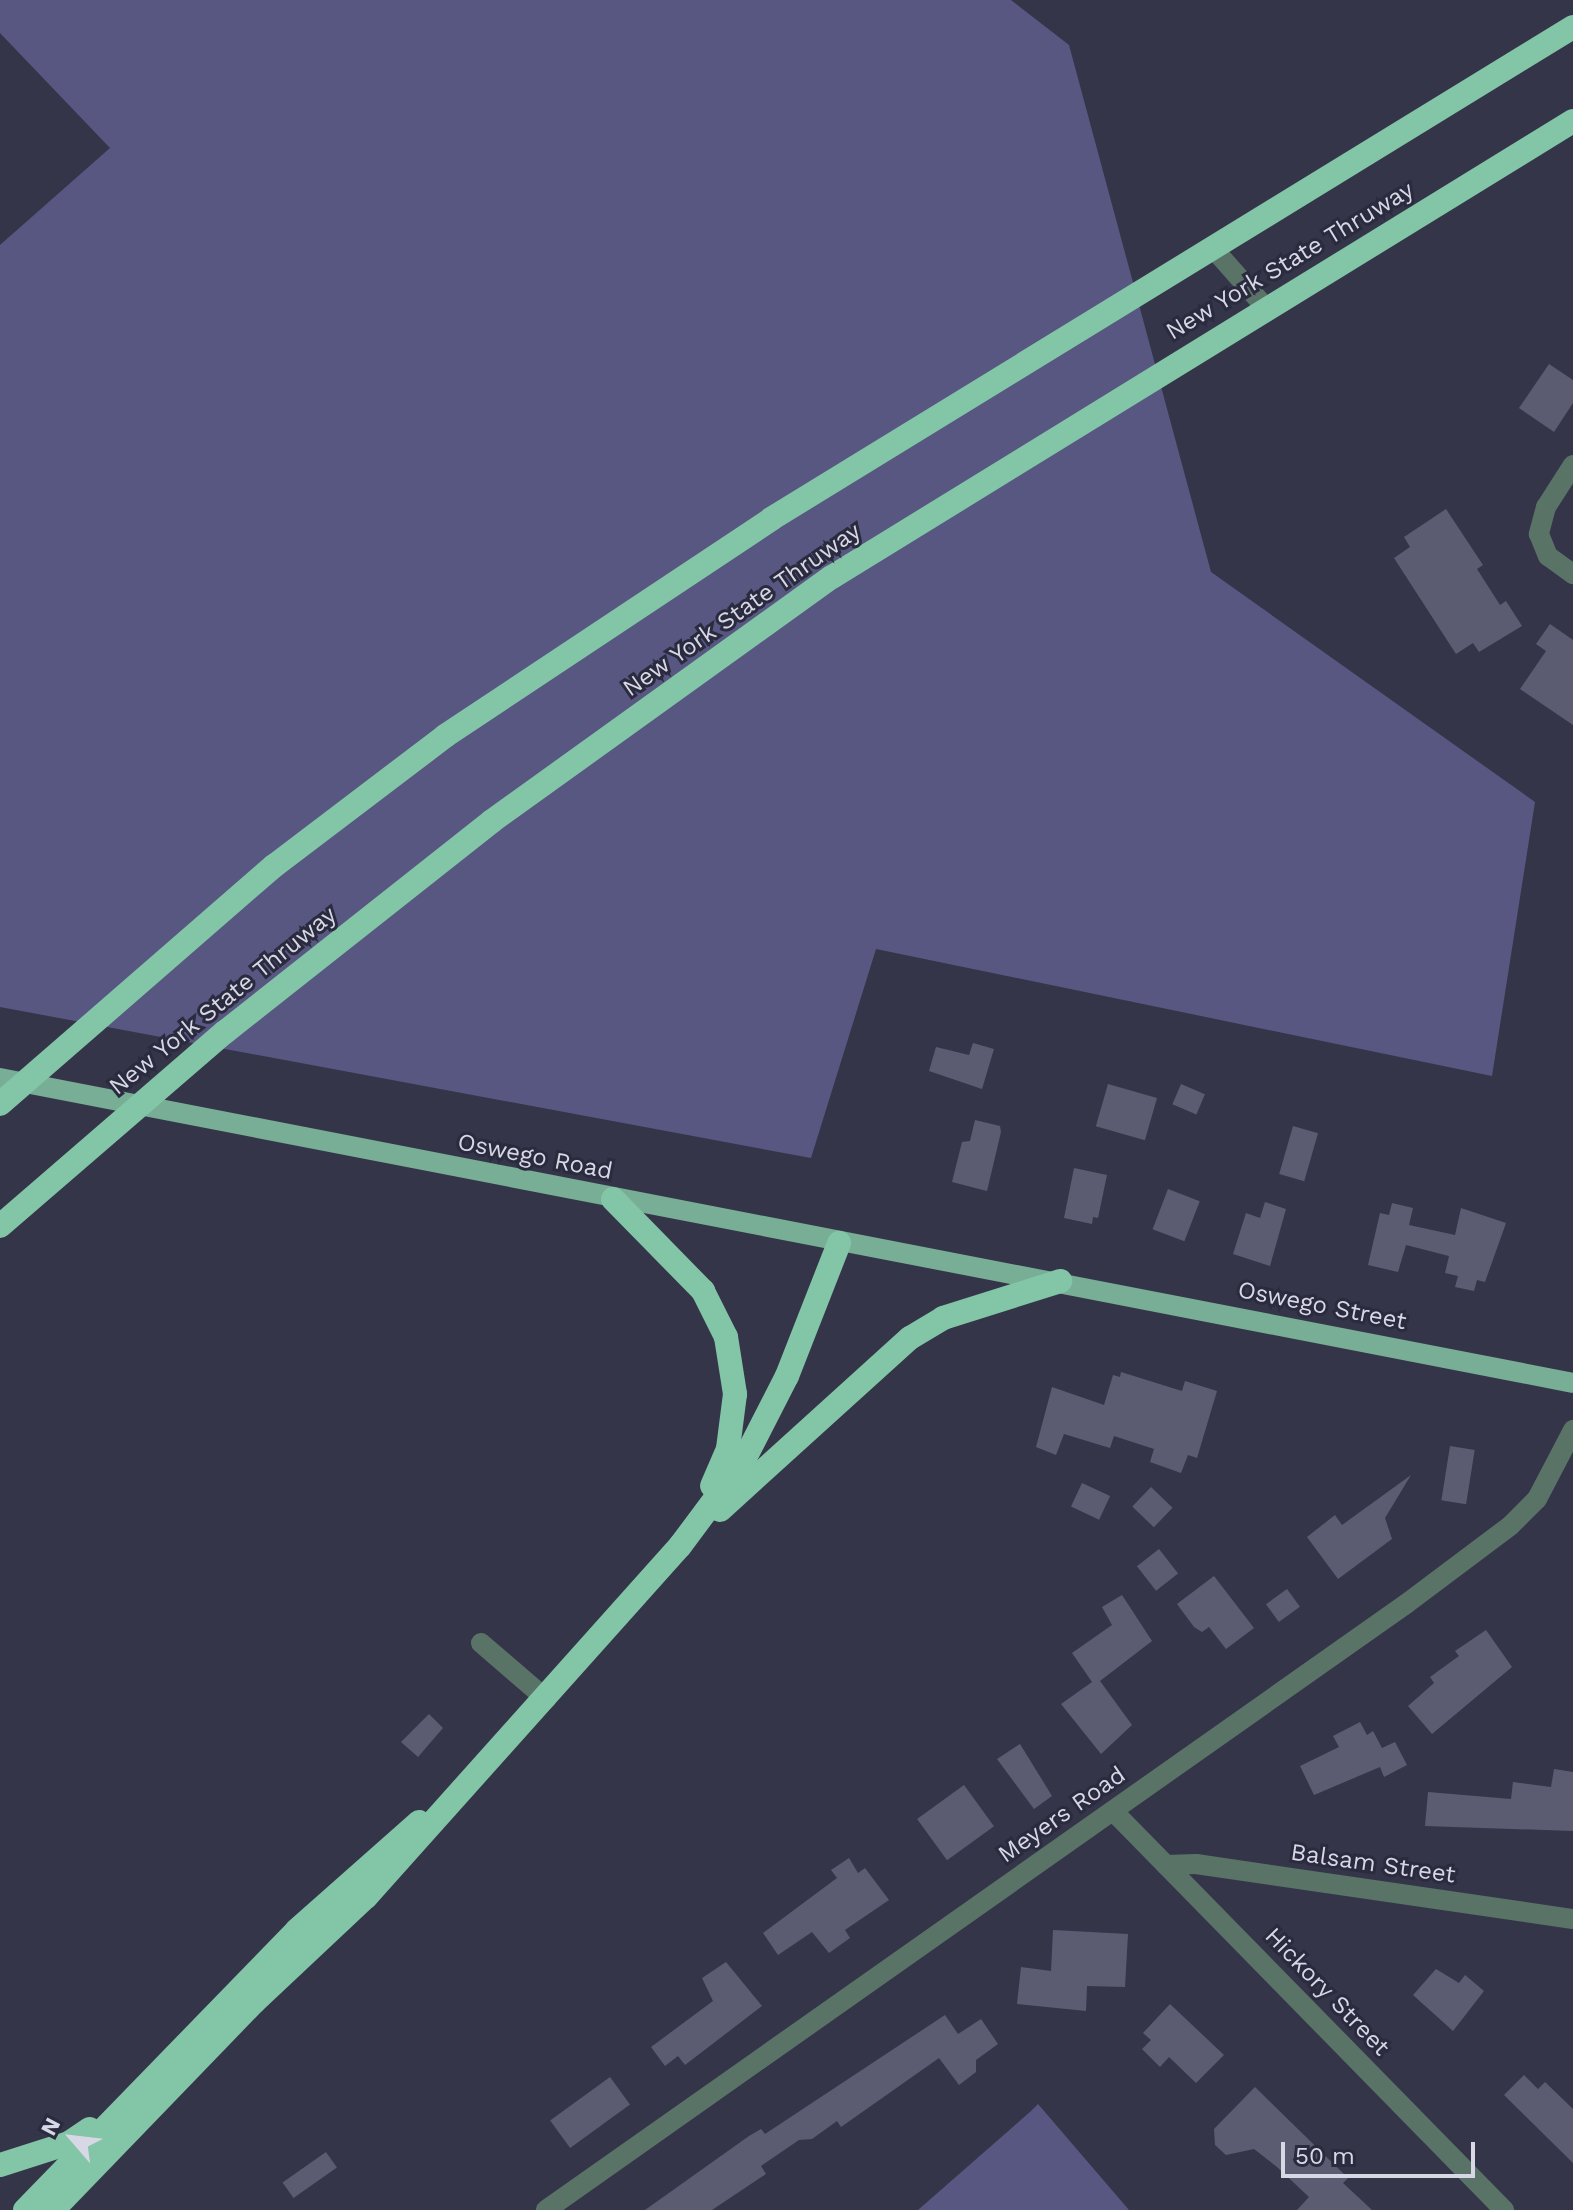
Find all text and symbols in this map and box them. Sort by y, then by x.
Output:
street label: New York State Thruway [1160,175,1420,347]
street label: New York State Thruway [616,516,868,704]
street label: New York State Thruway [103,900,343,1102]
street label: Oswego Road [455,1128,615,1186]
street label: Oswego Street [1235,1276,1409,1336]
street label: Meyers Road [993,1761,1131,1869]
street label: Balsam Street [1289,1838,1457,1890]
street label: Hickory Street [1258,1922,1396,2062]
north arrow [32,2098,112,2178]
text: N [36,2113,65,2140]
scale bar [1285,2126,1479,2176]
text: 50 m [1295,2142,1355,2170]

